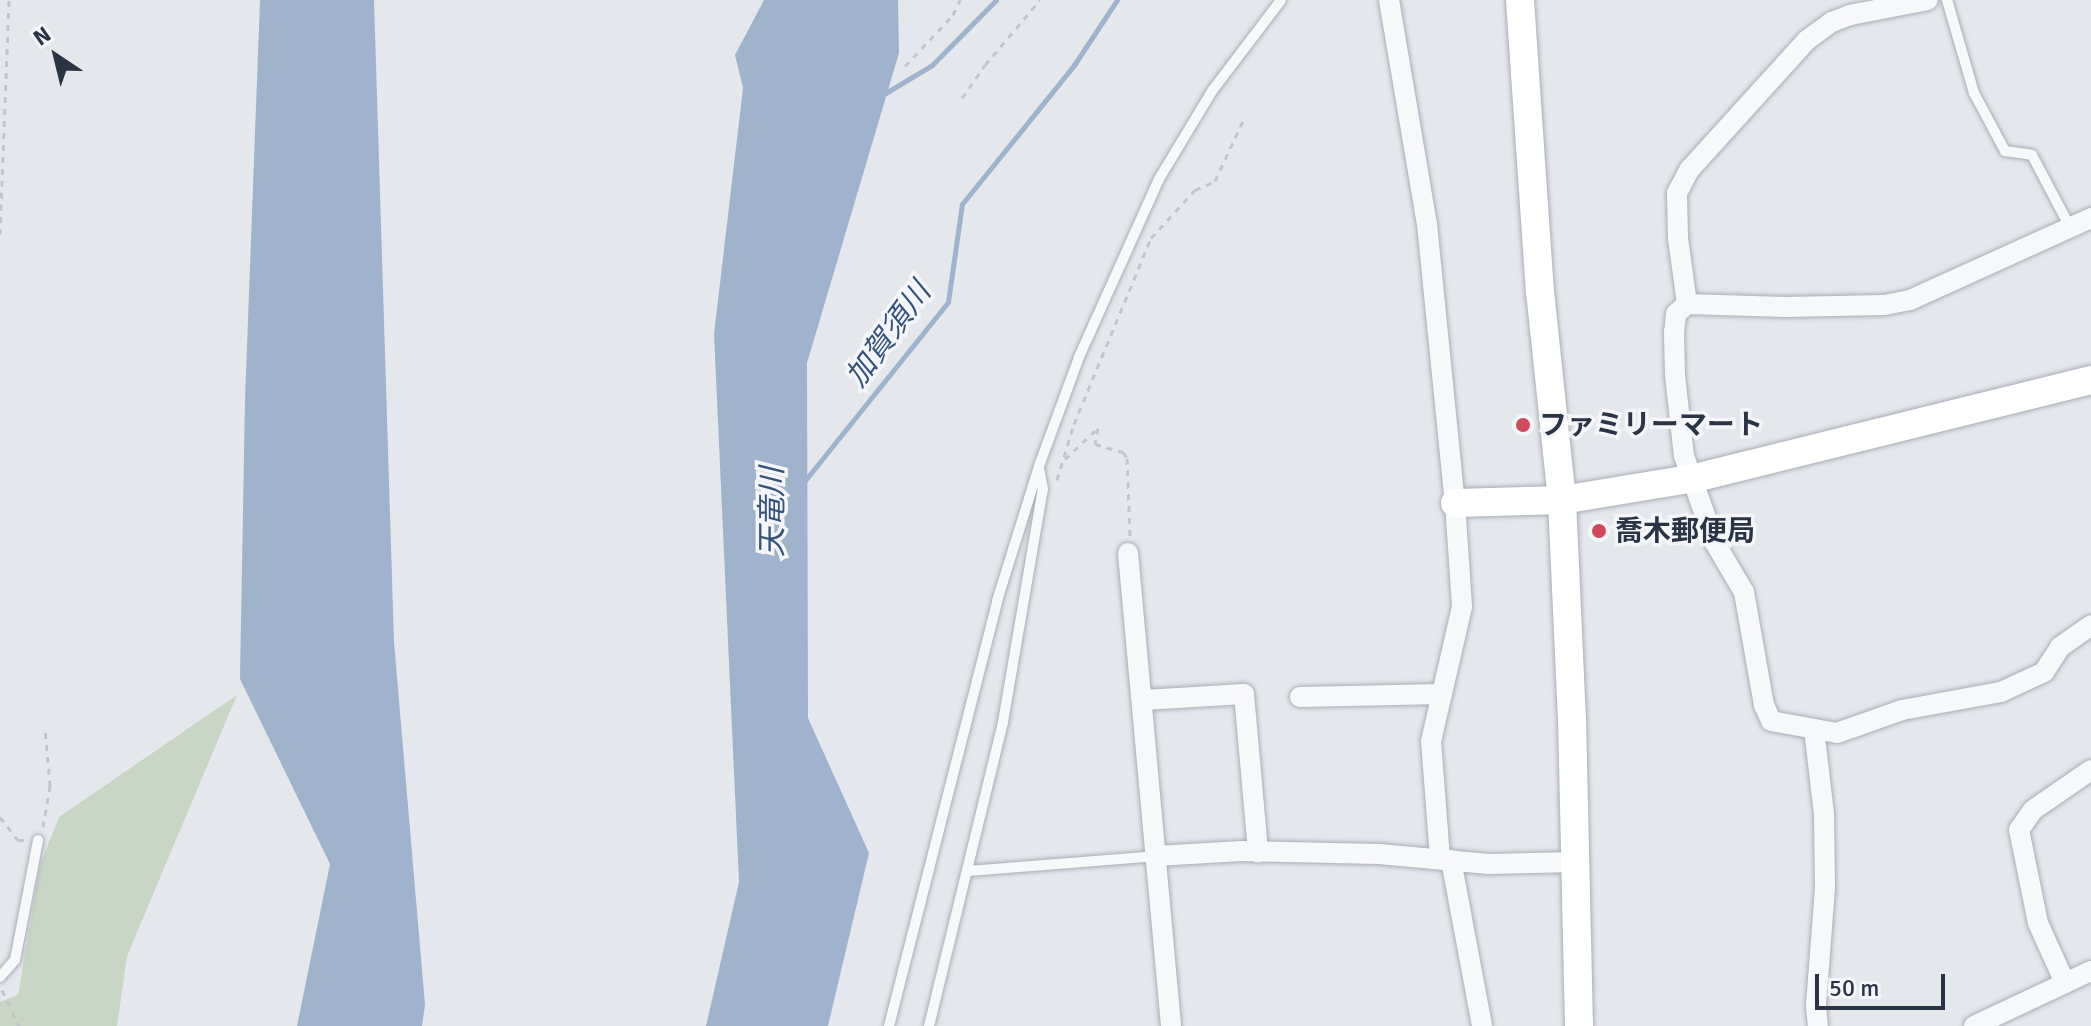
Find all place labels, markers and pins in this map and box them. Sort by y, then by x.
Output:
place label: ファミリーマート [1539,408,1763,442]
marker: ファミリーマート [1514,416,1532,434]
place label: 喬木郵便局 [1615,514,1755,548]
marker: 喬木郵便局 [1590,522,1608,540]

